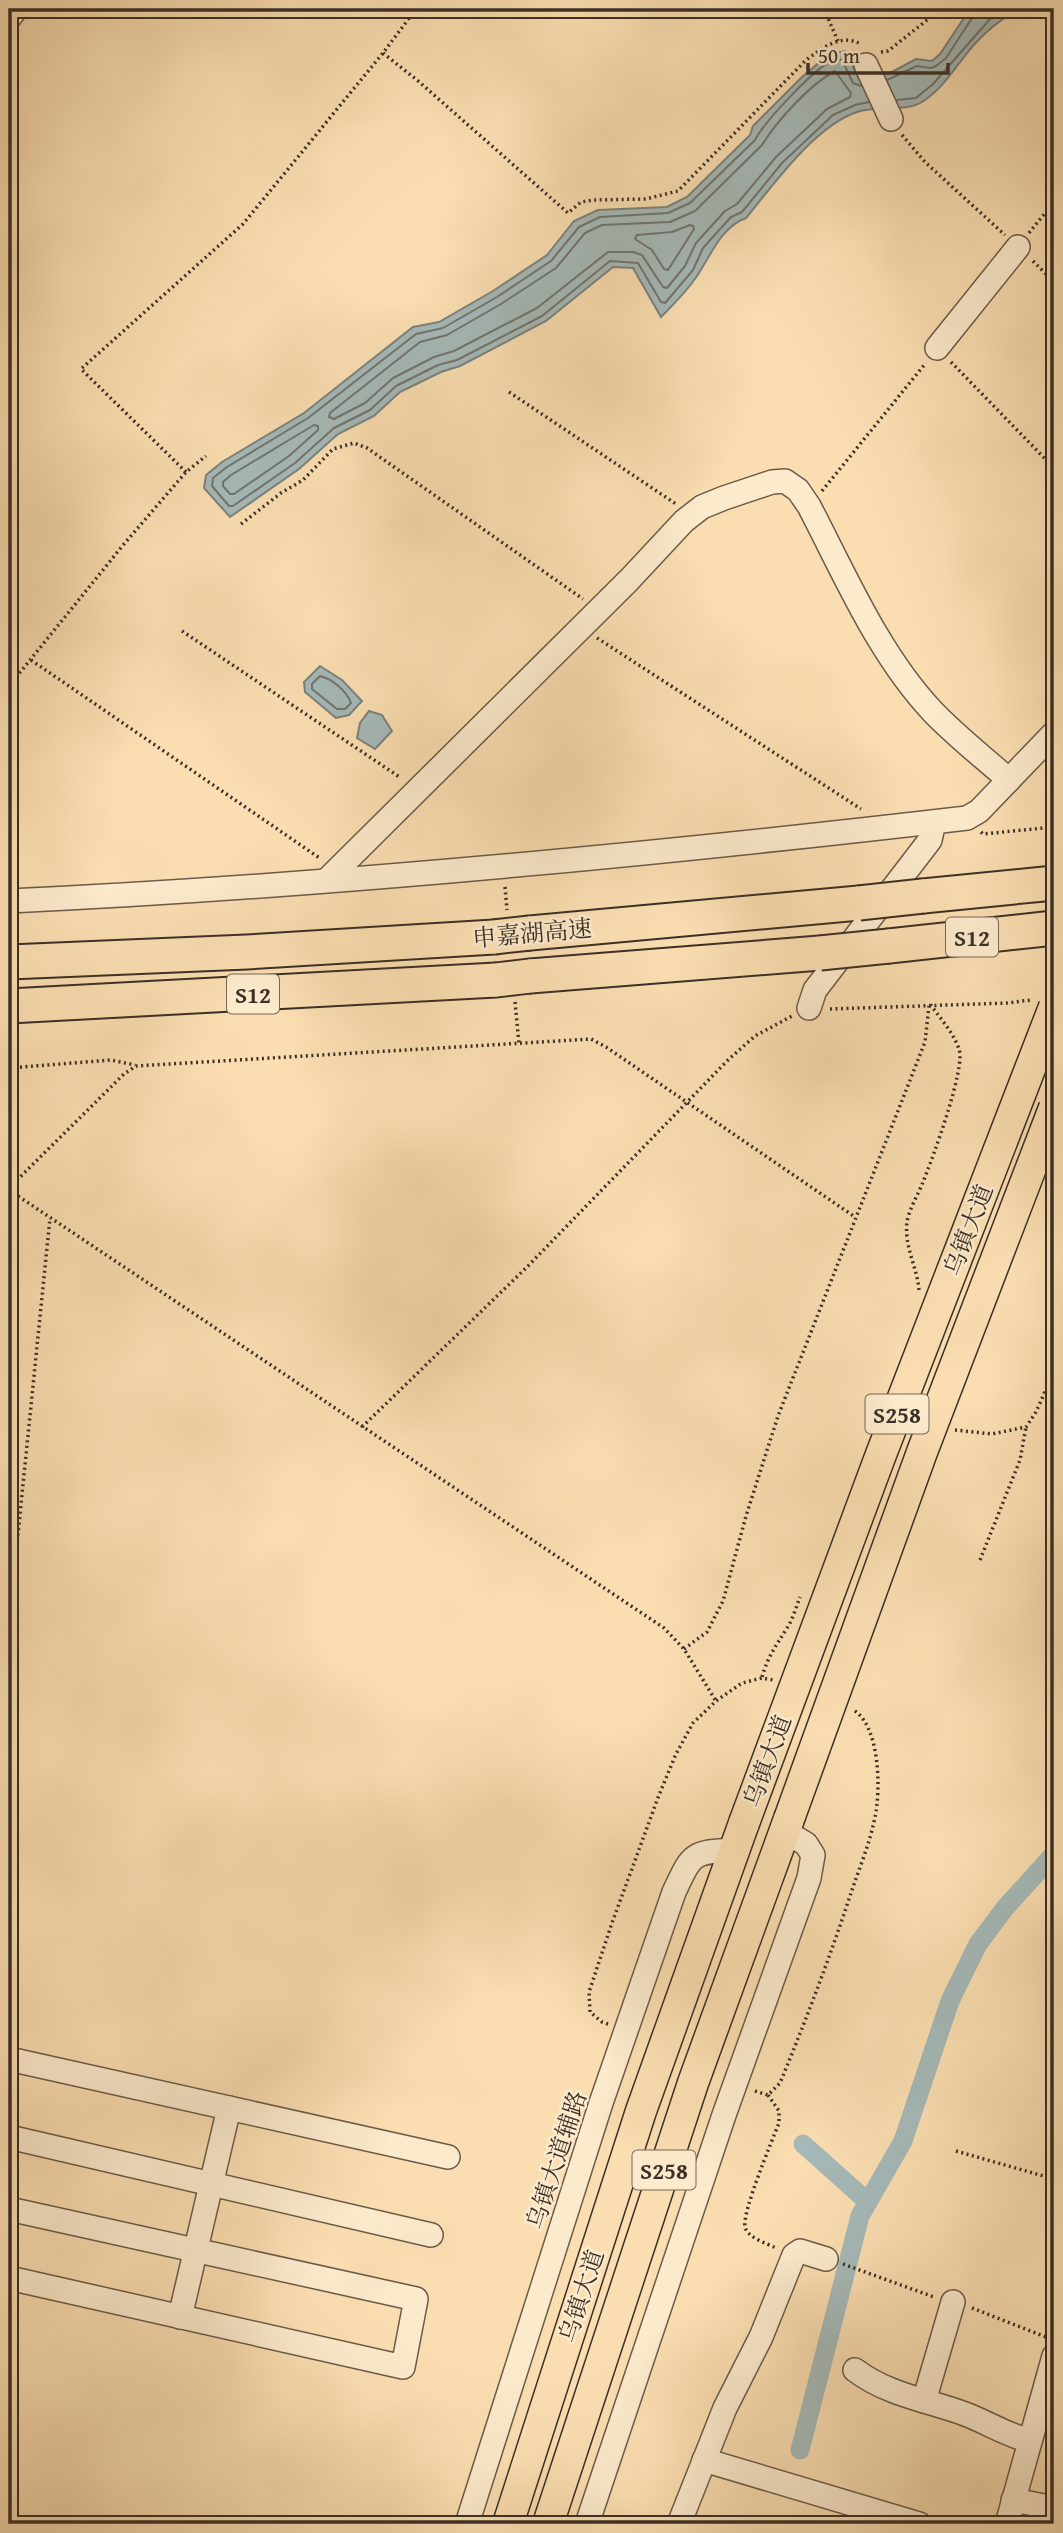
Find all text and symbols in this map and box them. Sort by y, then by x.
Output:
scale bar [808,32,948,76]
text: 50 m [818,40,860,71]
street label: 申嘉湖高速 [471,910,593,956]
road number: S12 [946,918,998,956]
road number: S12 [227,974,279,1014]
street label: 乌镇大道 [934,1179,1002,1281]
road number: S258 [866,1394,928,1434]
street label: 乌镇大道 [734,1710,800,1812]
street label: 乌镇大道辅路 [517,2086,595,2234]
road number: S258 [632,2150,696,2190]
street label: 乌镇大道 [550,2245,612,2347]

